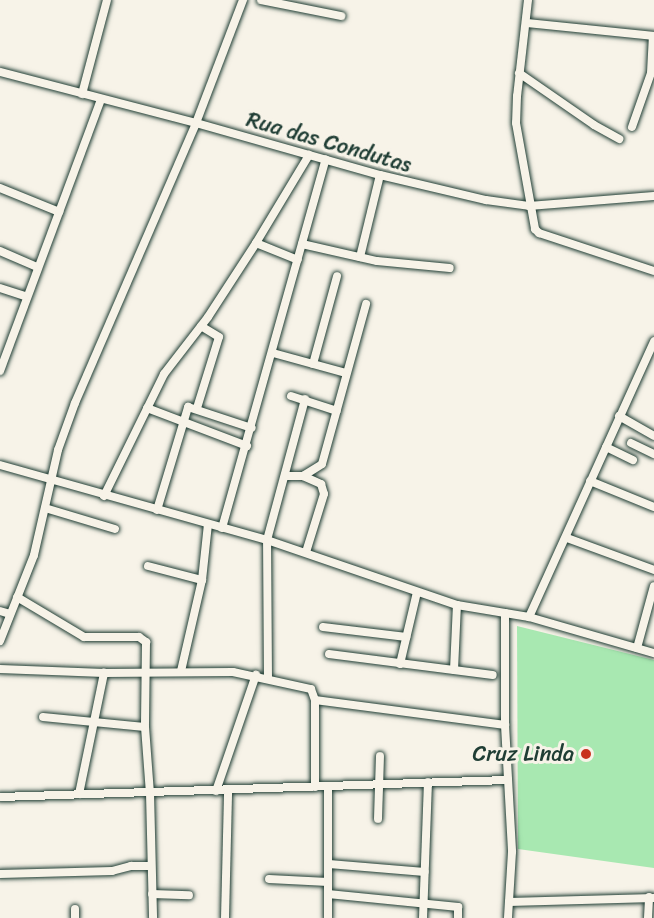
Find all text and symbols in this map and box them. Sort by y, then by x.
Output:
street label: Rua das Condutas [243,106,415,178]
place label: Cruz Linda [473,741,574,767]
marker: Cruz Linda [579,747,593,761]

